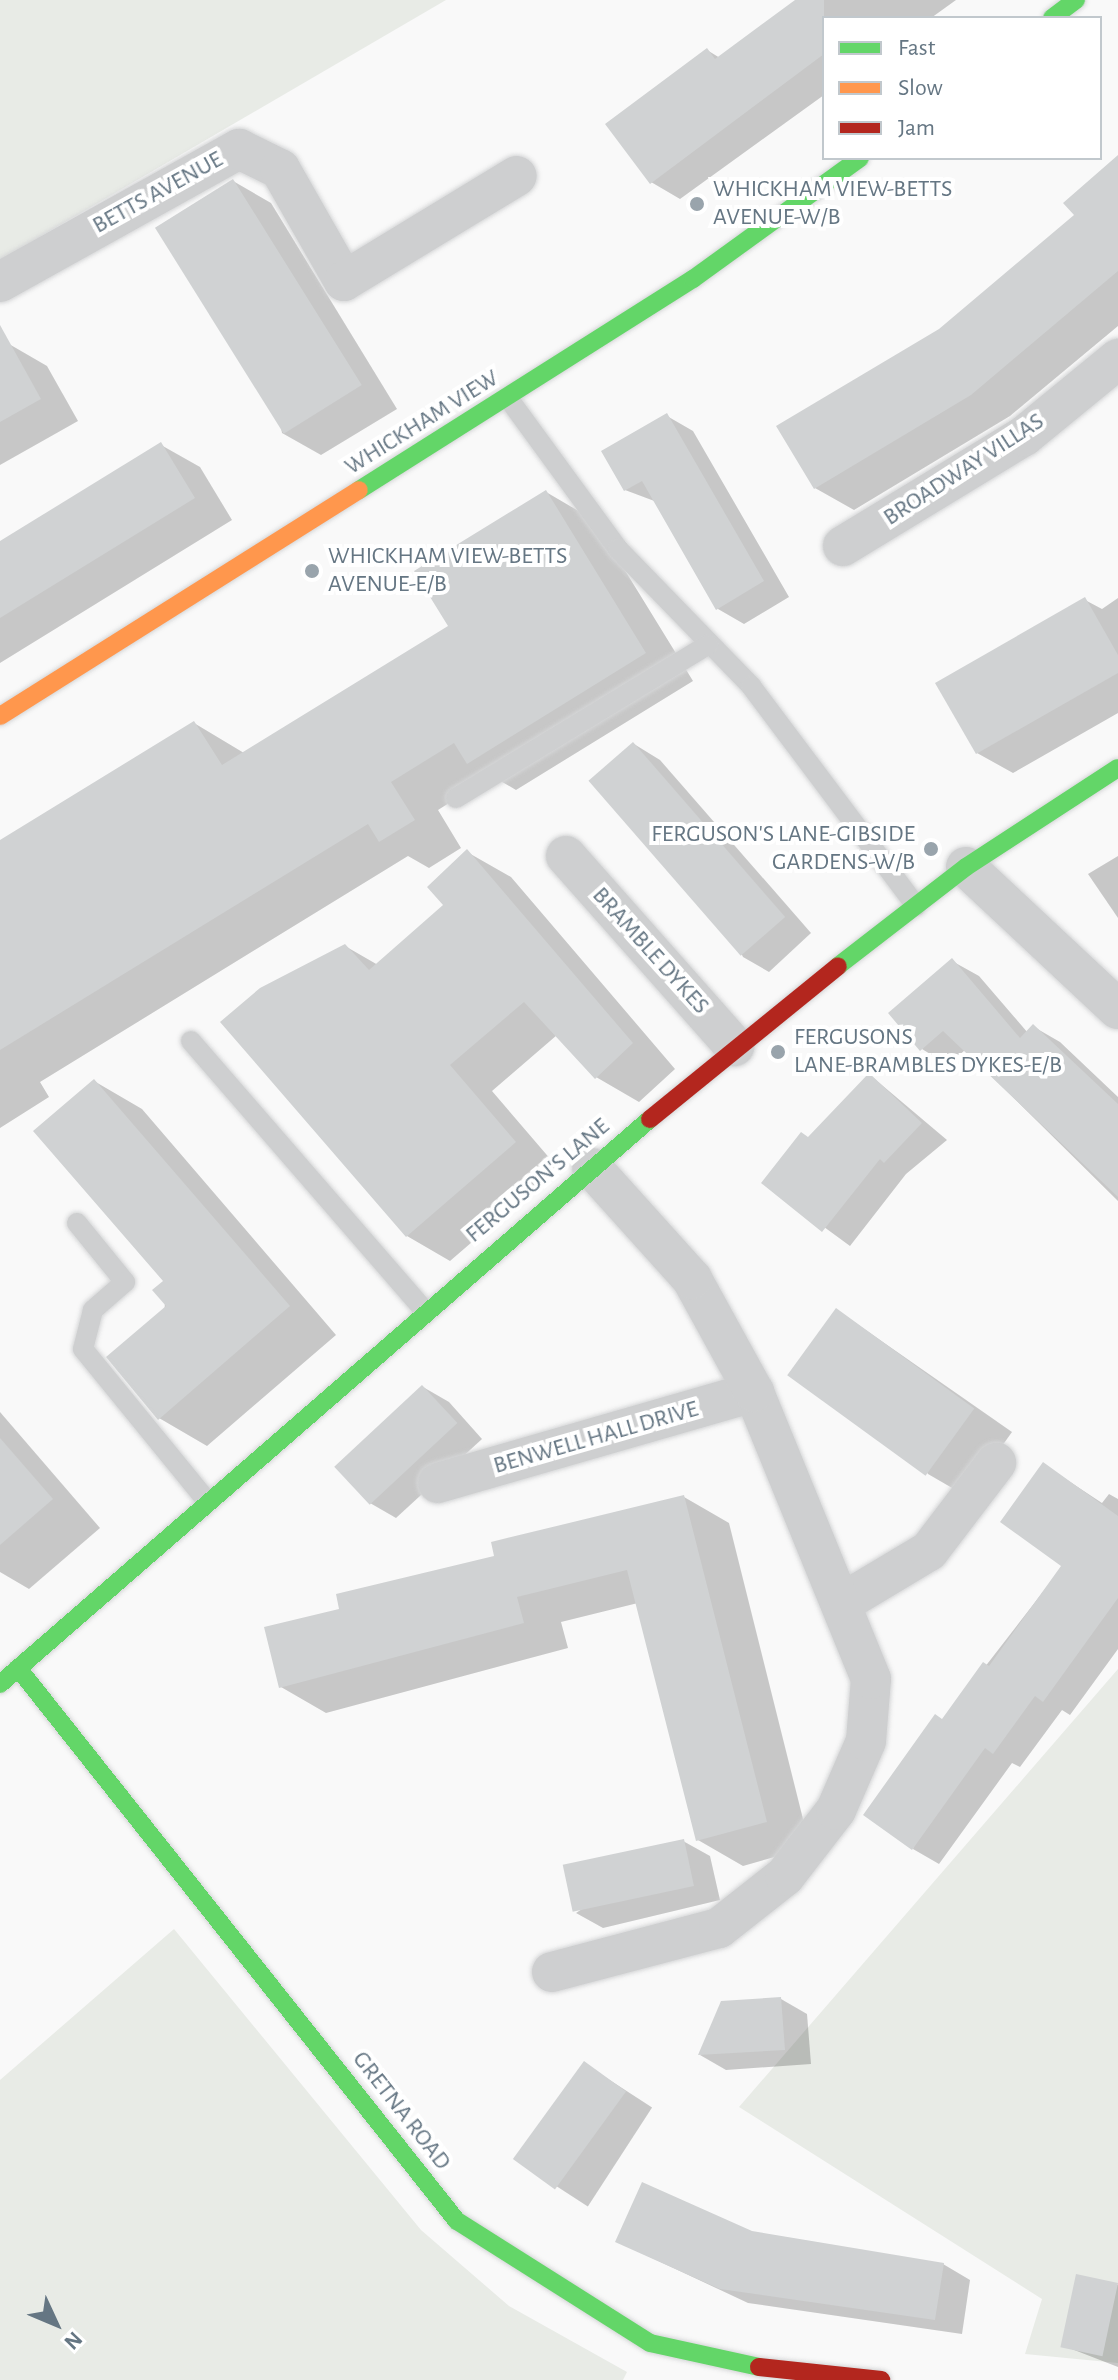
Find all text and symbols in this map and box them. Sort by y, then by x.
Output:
legend [822,16,1102,160]
text: Fast [898,36,935,60]
text: Slow [898,76,943,100]
text: Jam [898,116,935,140]
street label: BETTS AVENUE [88,145,228,241]
place label: WHICKHAM VIEW-BETTS AVENUE-W/B [713,176,952,232]
marker: WHICKHAM VIEW-BETTS AVENUE-W/B [688,195,706,213]
street label: WHICKHAM VIEW [340,364,504,482]
street label: BROADWAY VILLAS [878,407,1050,533]
place label: WHICKHAM VIEW-BETTS AVENUE-E/B [328,543,567,599]
marker: WHICKHAM VIEW-BETTS AVENUE-E/B [303,562,321,580]
place label: FERGUSON'S LANE-GIBSIDE GARDENS-W/B [651,821,915,877]
marker: FERGUSON'S LANE-GIBSIDE GARDENS-W/B [922,840,940,858]
street label: BRAMBLE DYKES [586,882,714,1020]
place label: FERGUSONS LANE-BRAMBLES DYKES-E/B [794,1024,1062,1080]
marker: FERGUSONS LANE-BRAMBLES DYKES-E/B [769,1043,787,1061]
street label: FERGUSON'S LANE [460,1113,616,1249]
street label: BENWELL HALL DRIVE [490,1395,702,1481]
street label: GRETNA ROAD [346,2046,456,2176]
north arrow [16,2284,96,2364]
text: N [60,2328,86,2354]

